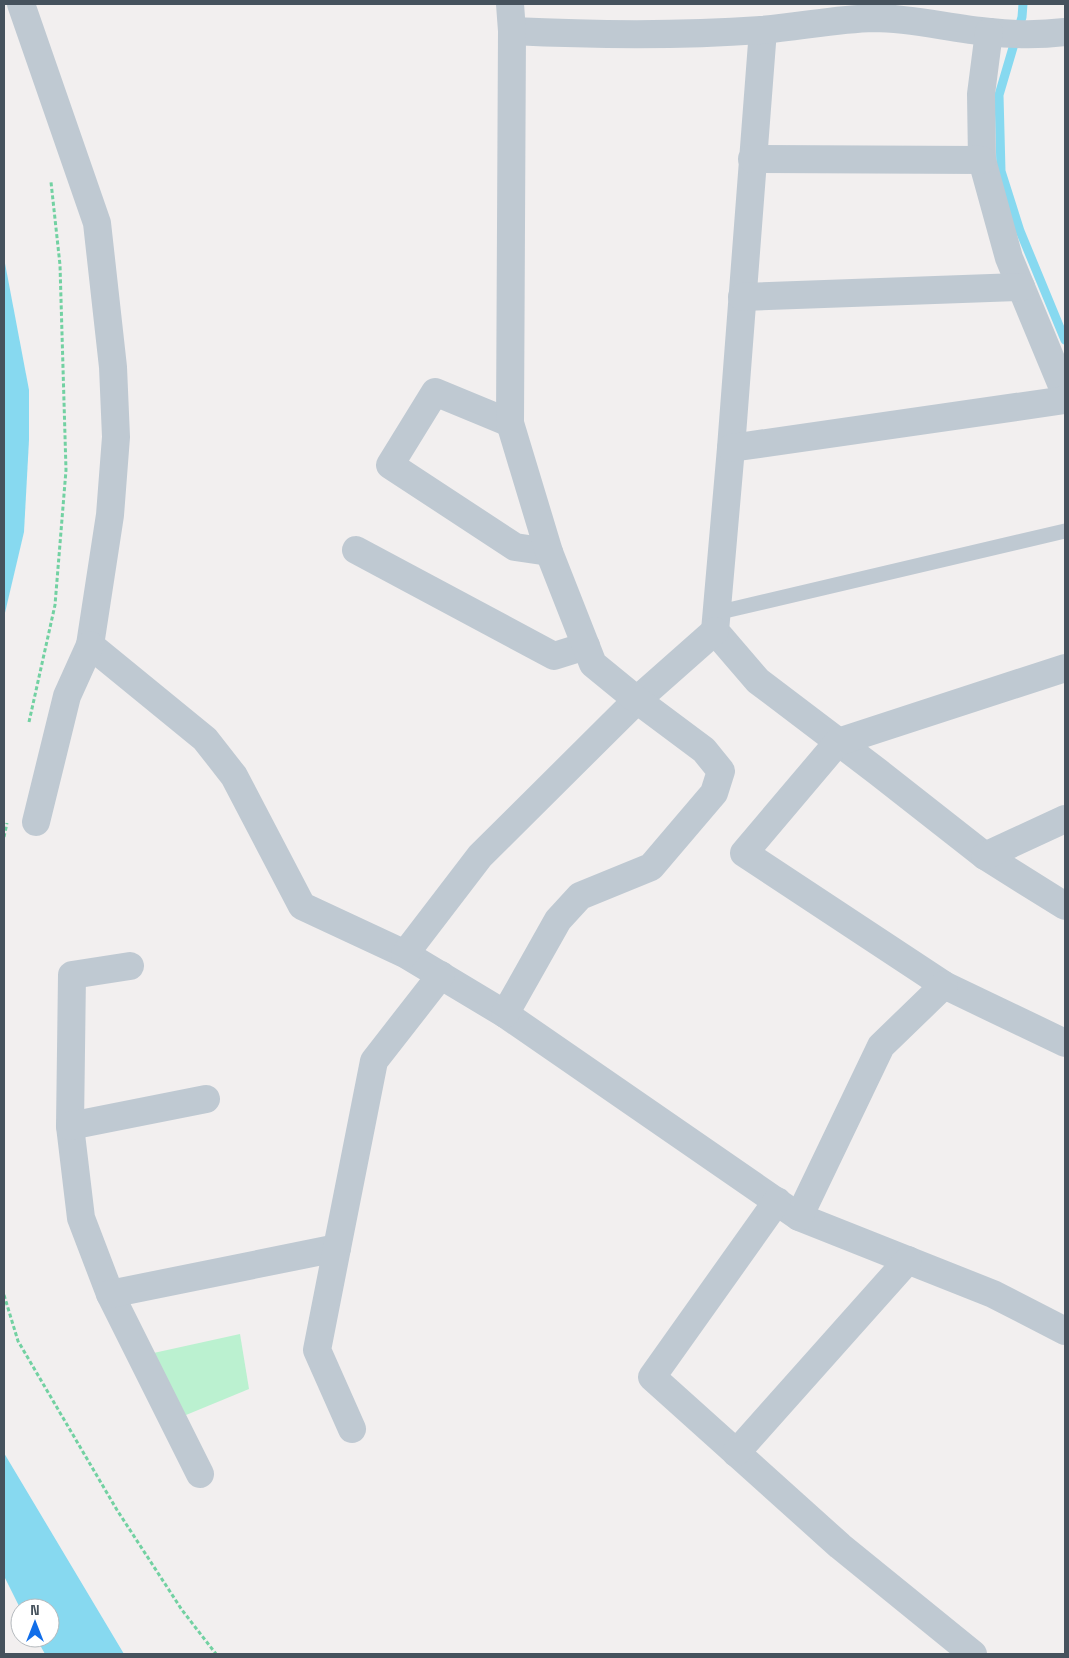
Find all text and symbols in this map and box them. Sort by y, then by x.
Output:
north arrow [10,1598,60,1648]
text: N [30,1601,40,1619]

